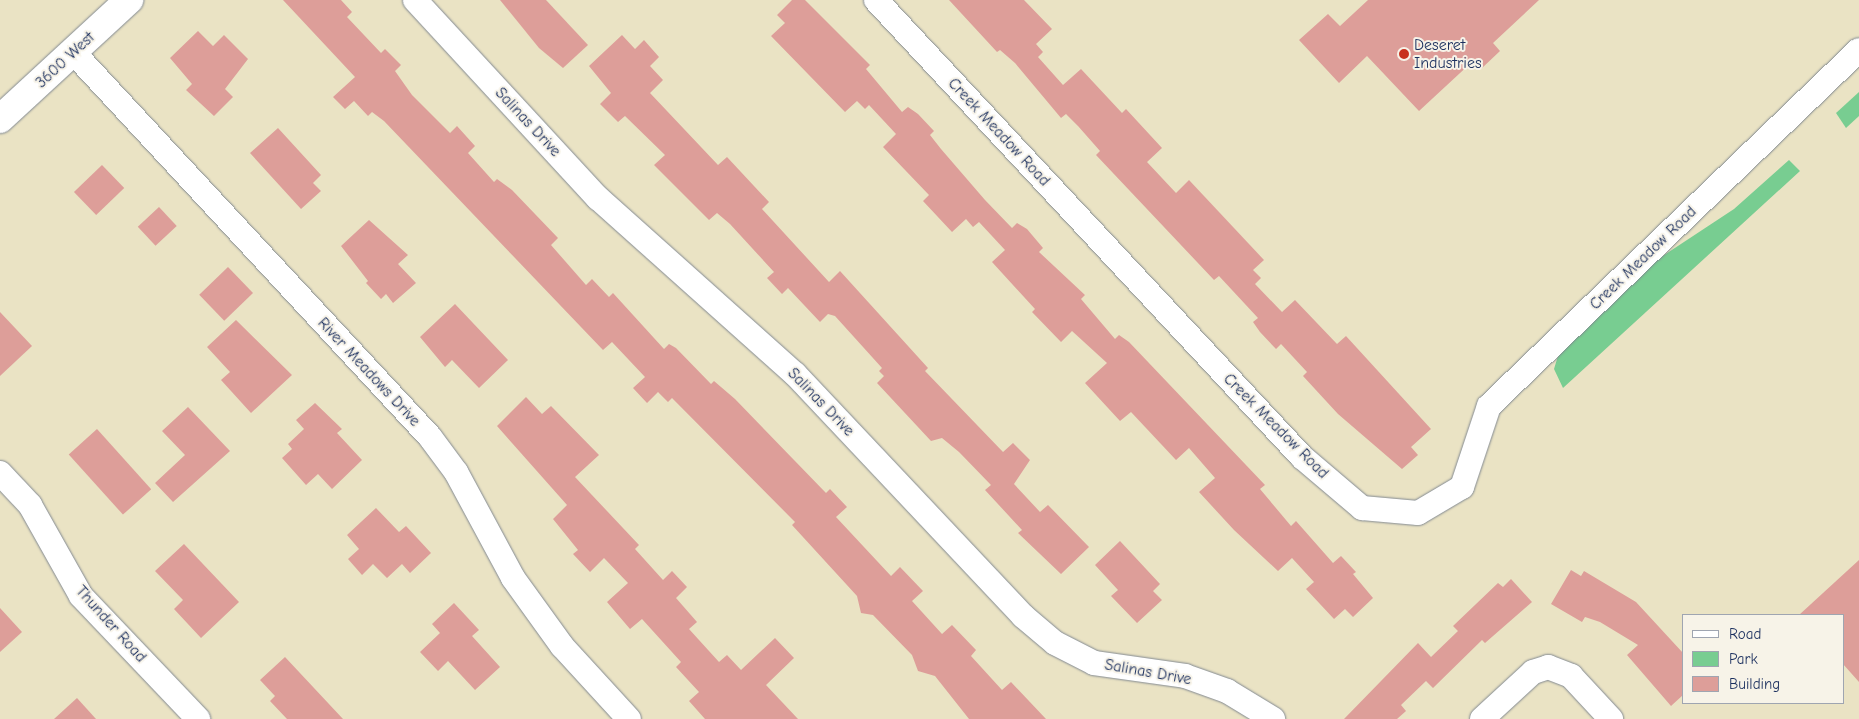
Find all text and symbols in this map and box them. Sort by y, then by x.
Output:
street label: 3600 West [32,28,98,92]
place label: Deseret Industries [1414,35,1482,73]
marker: Deseret Industries [1398,48,1410,60]
street label: Creek Meadow Road [944,74,1054,190]
street label: Salinas Drive [491,83,565,161]
street label: Creek Meadow Road [1586,202,1700,314]
street label: River Meadows Drive [314,314,424,430]
street label: Salinas Drive [784,364,858,440]
street label: Creek Meadow Road [1219,369,1333,483]
street label: Thunder Road [72,582,150,666]
legend [1682,614,1844,704]
text: Road [1729,625,1761,643]
text: Park [1729,650,1758,668]
street label: Salinas Drive [1103,655,1193,689]
text: Building [1729,675,1780,693]

